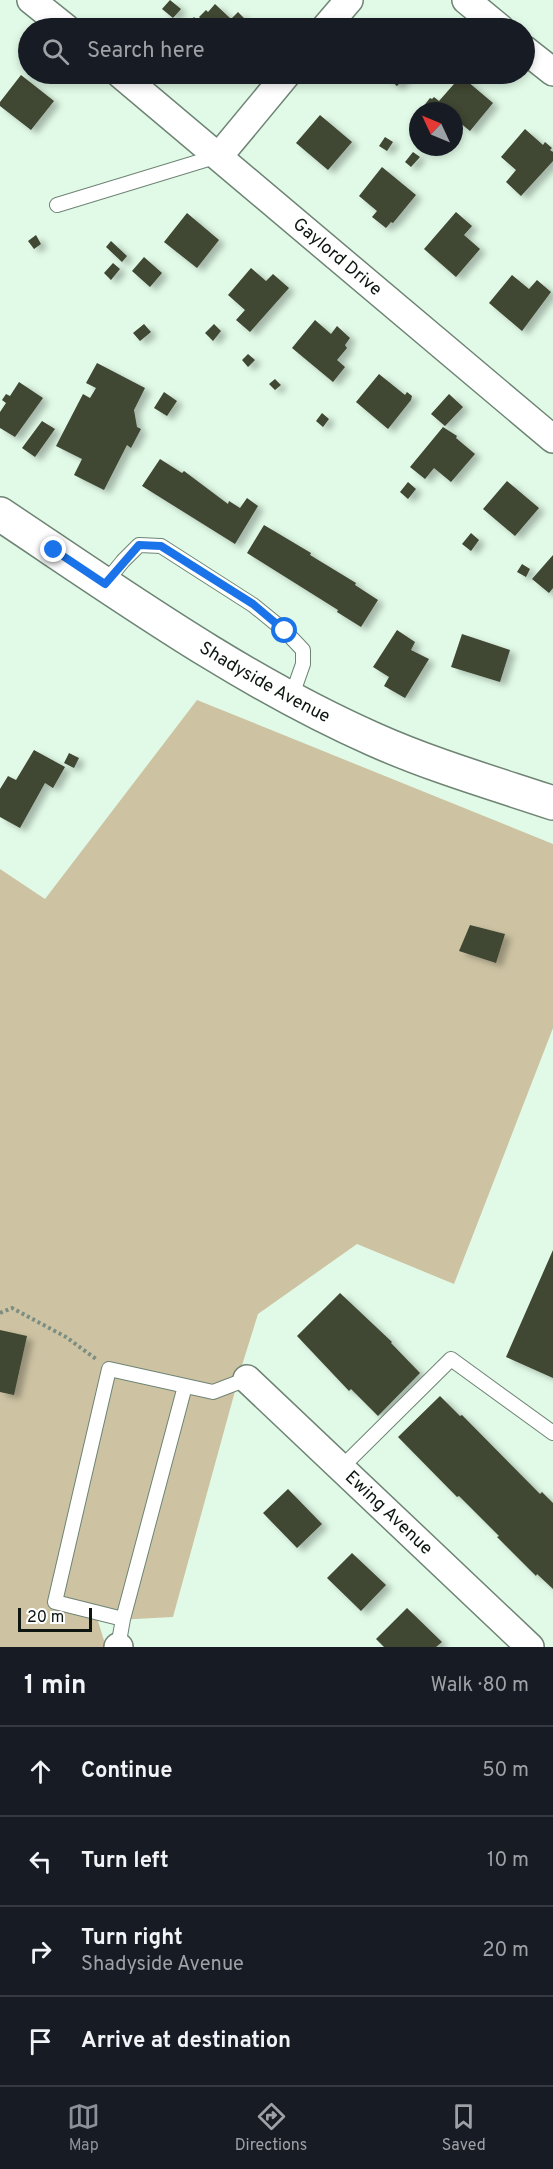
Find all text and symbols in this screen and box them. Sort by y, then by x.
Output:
search box [18,18,535,84]
icon: search [39,35,72,68]
text: Search here [87,38,205,65]
north arrow [409,102,463,156]
street label: Gaylord Drive [288,213,386,301]
route end [40,536,66,562]
route start [271,617,297,643]
street label: Shadyside Avenue [195,637,334,728]
street label: Ewing Avenue [340,1466,437,1560]
scale bar [18,1605,92,1632]
text: 20 m [27,1608,64,1628]
text: 1 min [24,1670,86,1703]
text: Walk · 80 m [430,1673,529,1699]
icon: ahead [24,1755,57,1788]
text: Continue [81,1758,172,1785]
text: 50 m [482,1758,529,1784]
icon: left [24,1845,57,1878]
text: Turn left [81,1848,169,1875]
text: 10 m [487,1848,529,1874]
text: Turn right [81,1925,183,1952]
icon: right [24,1935,57,1968]
text: 20 m [482,1938,529,1964]
text: Shadyside Avenue [81,1952,244,1978]
icon: arrive [24,2025,57,2058]
text: Arrive at destination [81,2028,291,2055]
tab: Map [67,2100,100,2156]
tab: Directions [235,2100,307,2156]
tab: Saved [442,2100,486,2156]

